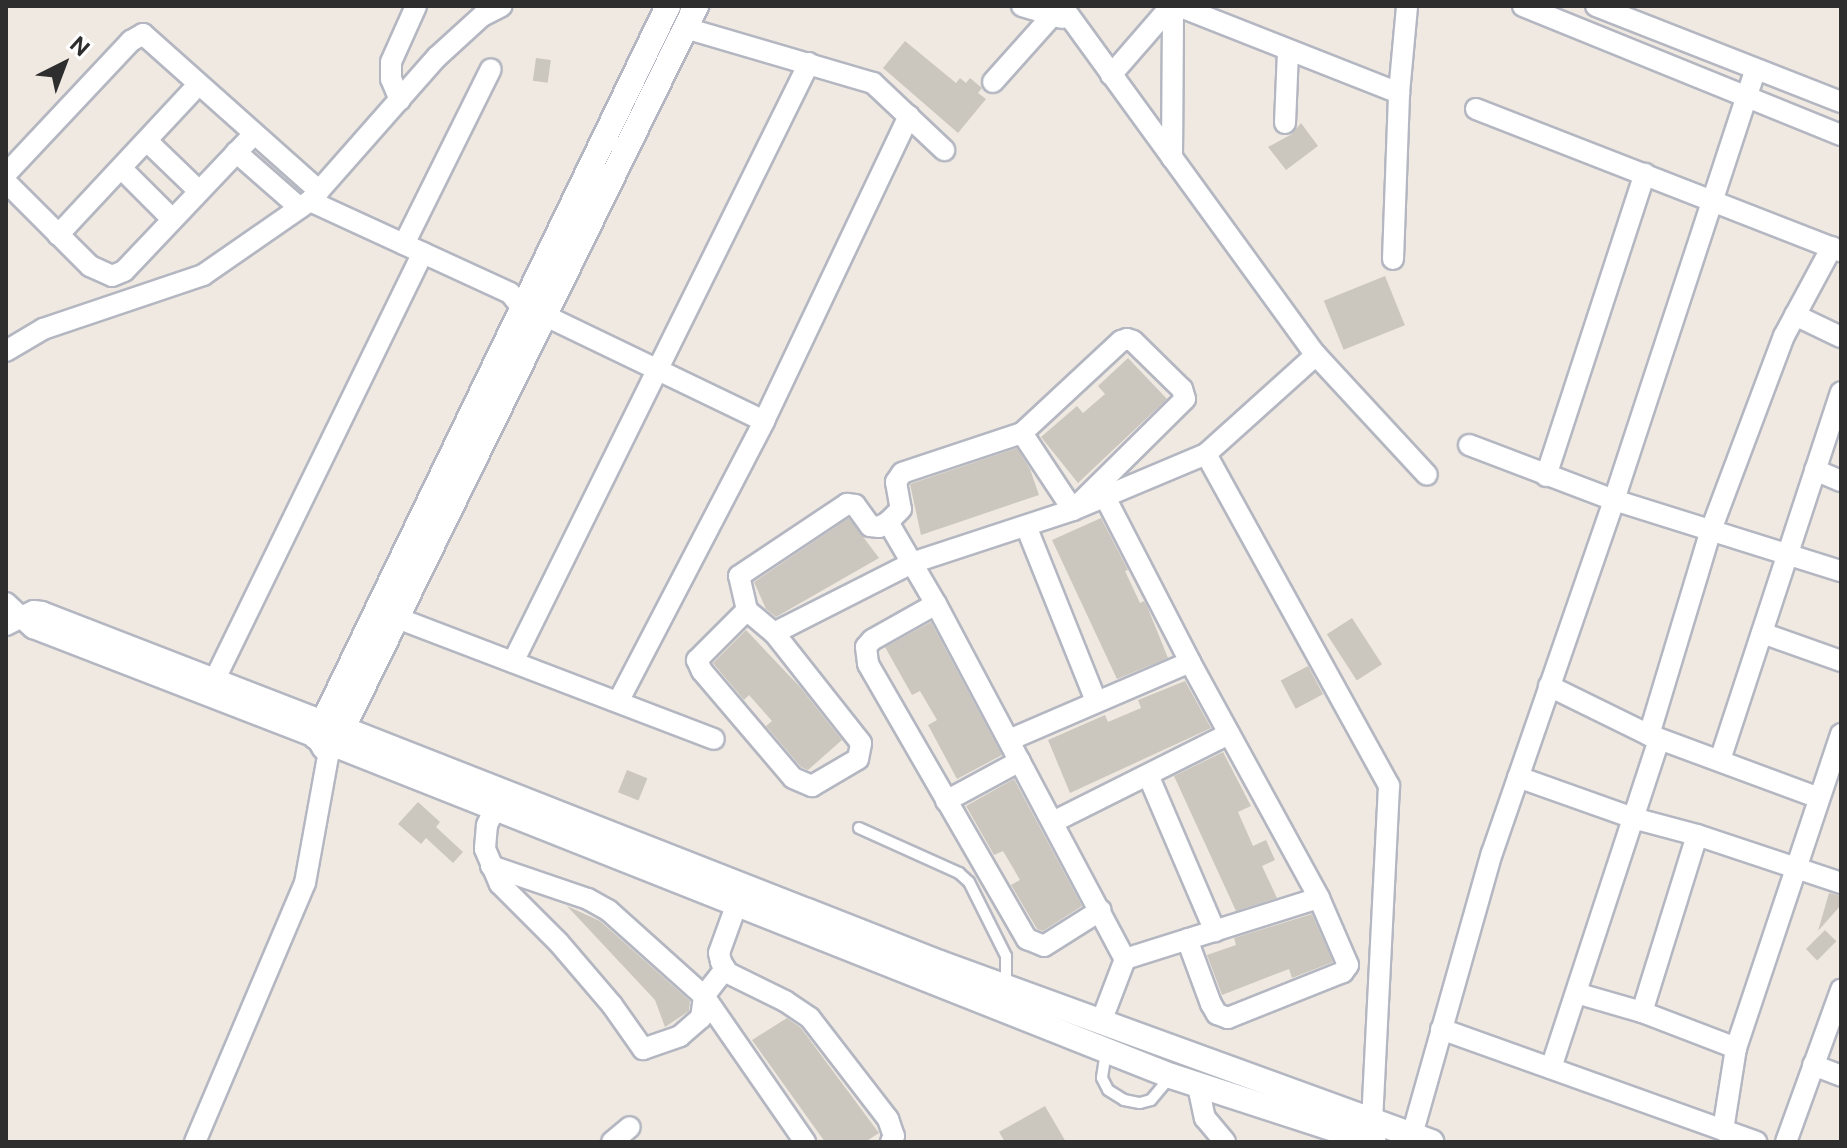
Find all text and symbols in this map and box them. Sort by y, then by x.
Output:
north arrow [24,24,104,104]
text: N [65,31,95,62]

